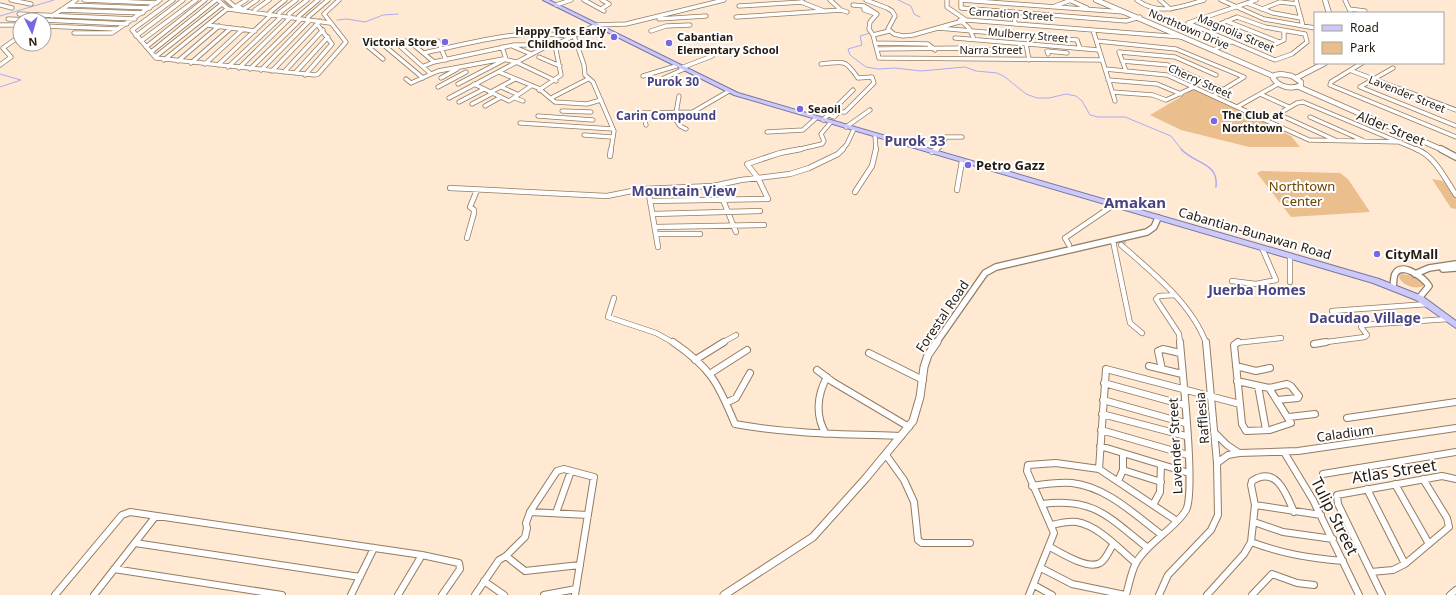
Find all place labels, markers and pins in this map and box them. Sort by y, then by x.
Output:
place label: Happy Tots Early Childhood Inc. [515,23,607,51]
place label: Cabantian Elementary School [677,29,779,57]
marker: Happy Tots Early Childhood Inc. [609,32,619,42]
place label: Victoria Store [363,34,437,49]
marker: Victoria Store [440,37,450,47]
marker: Cabantian Elementary School [664,38,674,48]
place label: Seaoil [808,101,841,116]
marker: Seaoil [795,104,805,114]
place label: The Club at Northtown [1222,107,1284,135]
marker: The Club at Northtown [1209,116,1219,126]
place label: Petro Gazz [976,156,1045,174]
marker: Petro Gazz [963,160,973,170]
place label: CityMall [1385,245,1438,263]
marker: CityMall [1372,249,1382,259]

